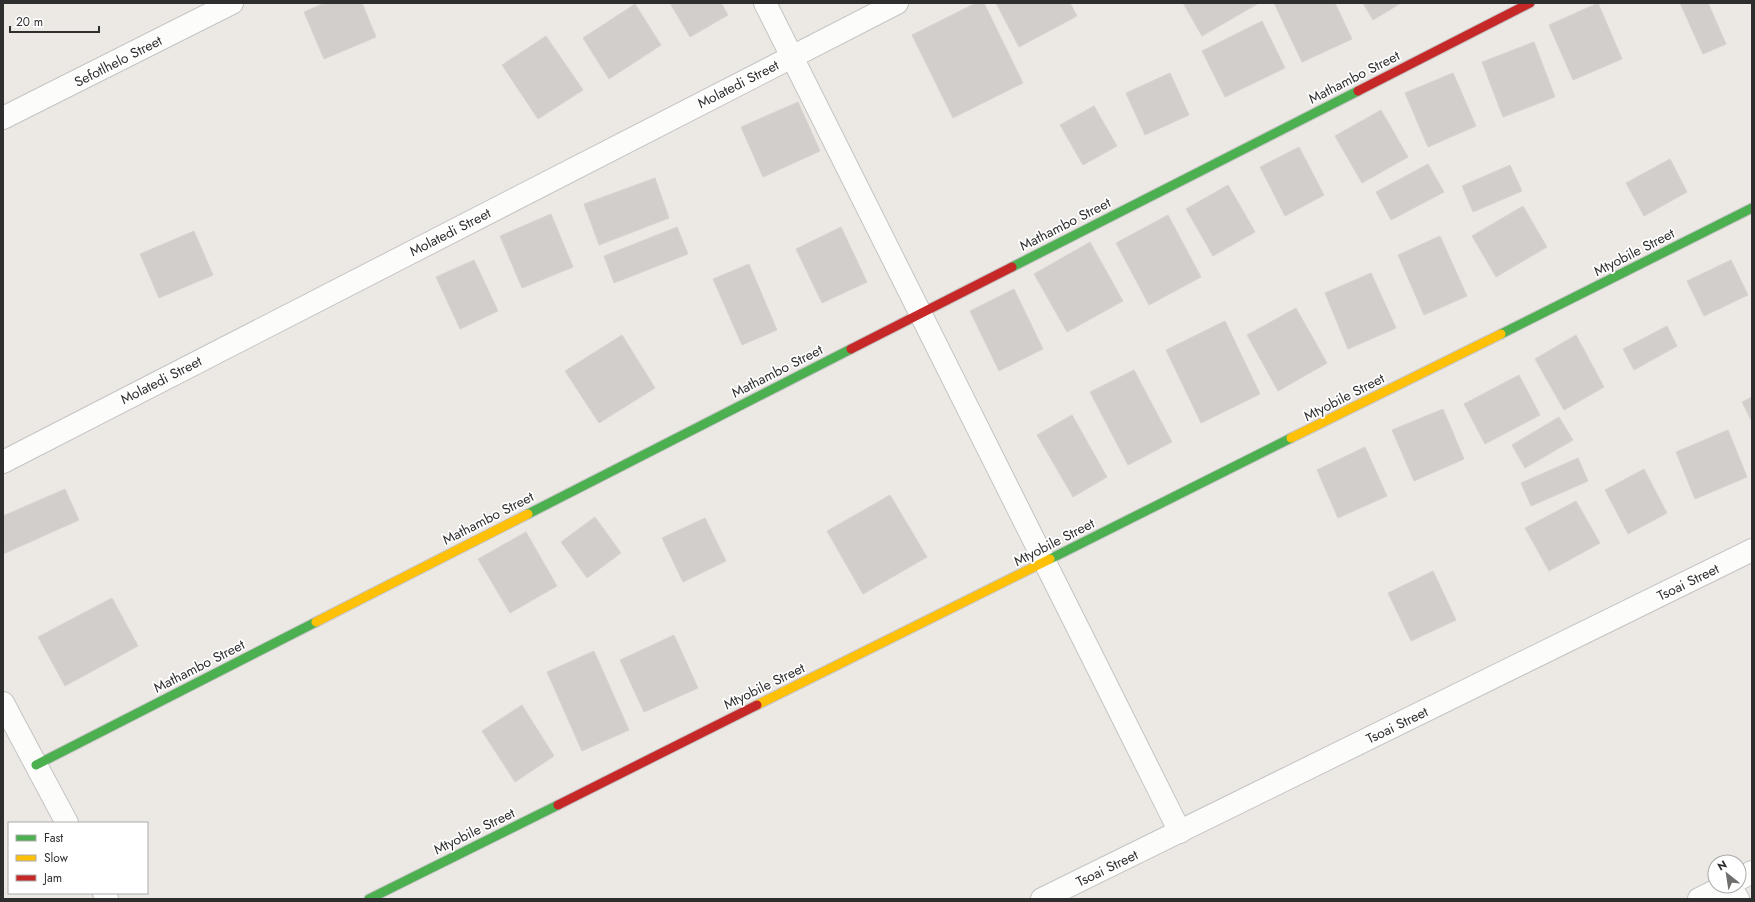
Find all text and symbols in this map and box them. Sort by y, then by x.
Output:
scale bar [10,8,99,34]
text: 20 m [16,13,43,31]
street label: Sefotlhelo Street [71,30,166,92]
street label: Mathambo Street [1305,45,1404,109]
street label: Molatedi Street [694,55,783,113]
street label: Mathambo Street [1016,192,1115,256]
street label: Molatedi Street [406,203,495,261]
street label: Mtyobile Street [1590,223,1678,281]
street label: Mathambo Street [728,339,827,403]
street label: Molatedi Street [117,351,206,409]
street label: Mtyobile Street [1300,368,1388,426]
street label: Mathambo Street [439,486,538,550]
street label: Mtyobile Street [1010,513,1098,571]
street label: Tsoai Street [1654,558,1723,606]
street label: Mathambo Street [150,634,249,698]
street label: Mtyobile Street [720,657,808,714]
street label: Tsoai Street [1363,701,1432,749]
street label: Mtyobile Street [430,802,518,859]
legend [8,822,148,894]
text: Fast [44,829,63,847]
street label: Tsoai Street [1073,844,1142,892]
text: Slow [44,849,69,867]
north arrow [1707,854,1747,894]
text: N [1714,856,1730,874]
text: Jam [42,869,62,887]

